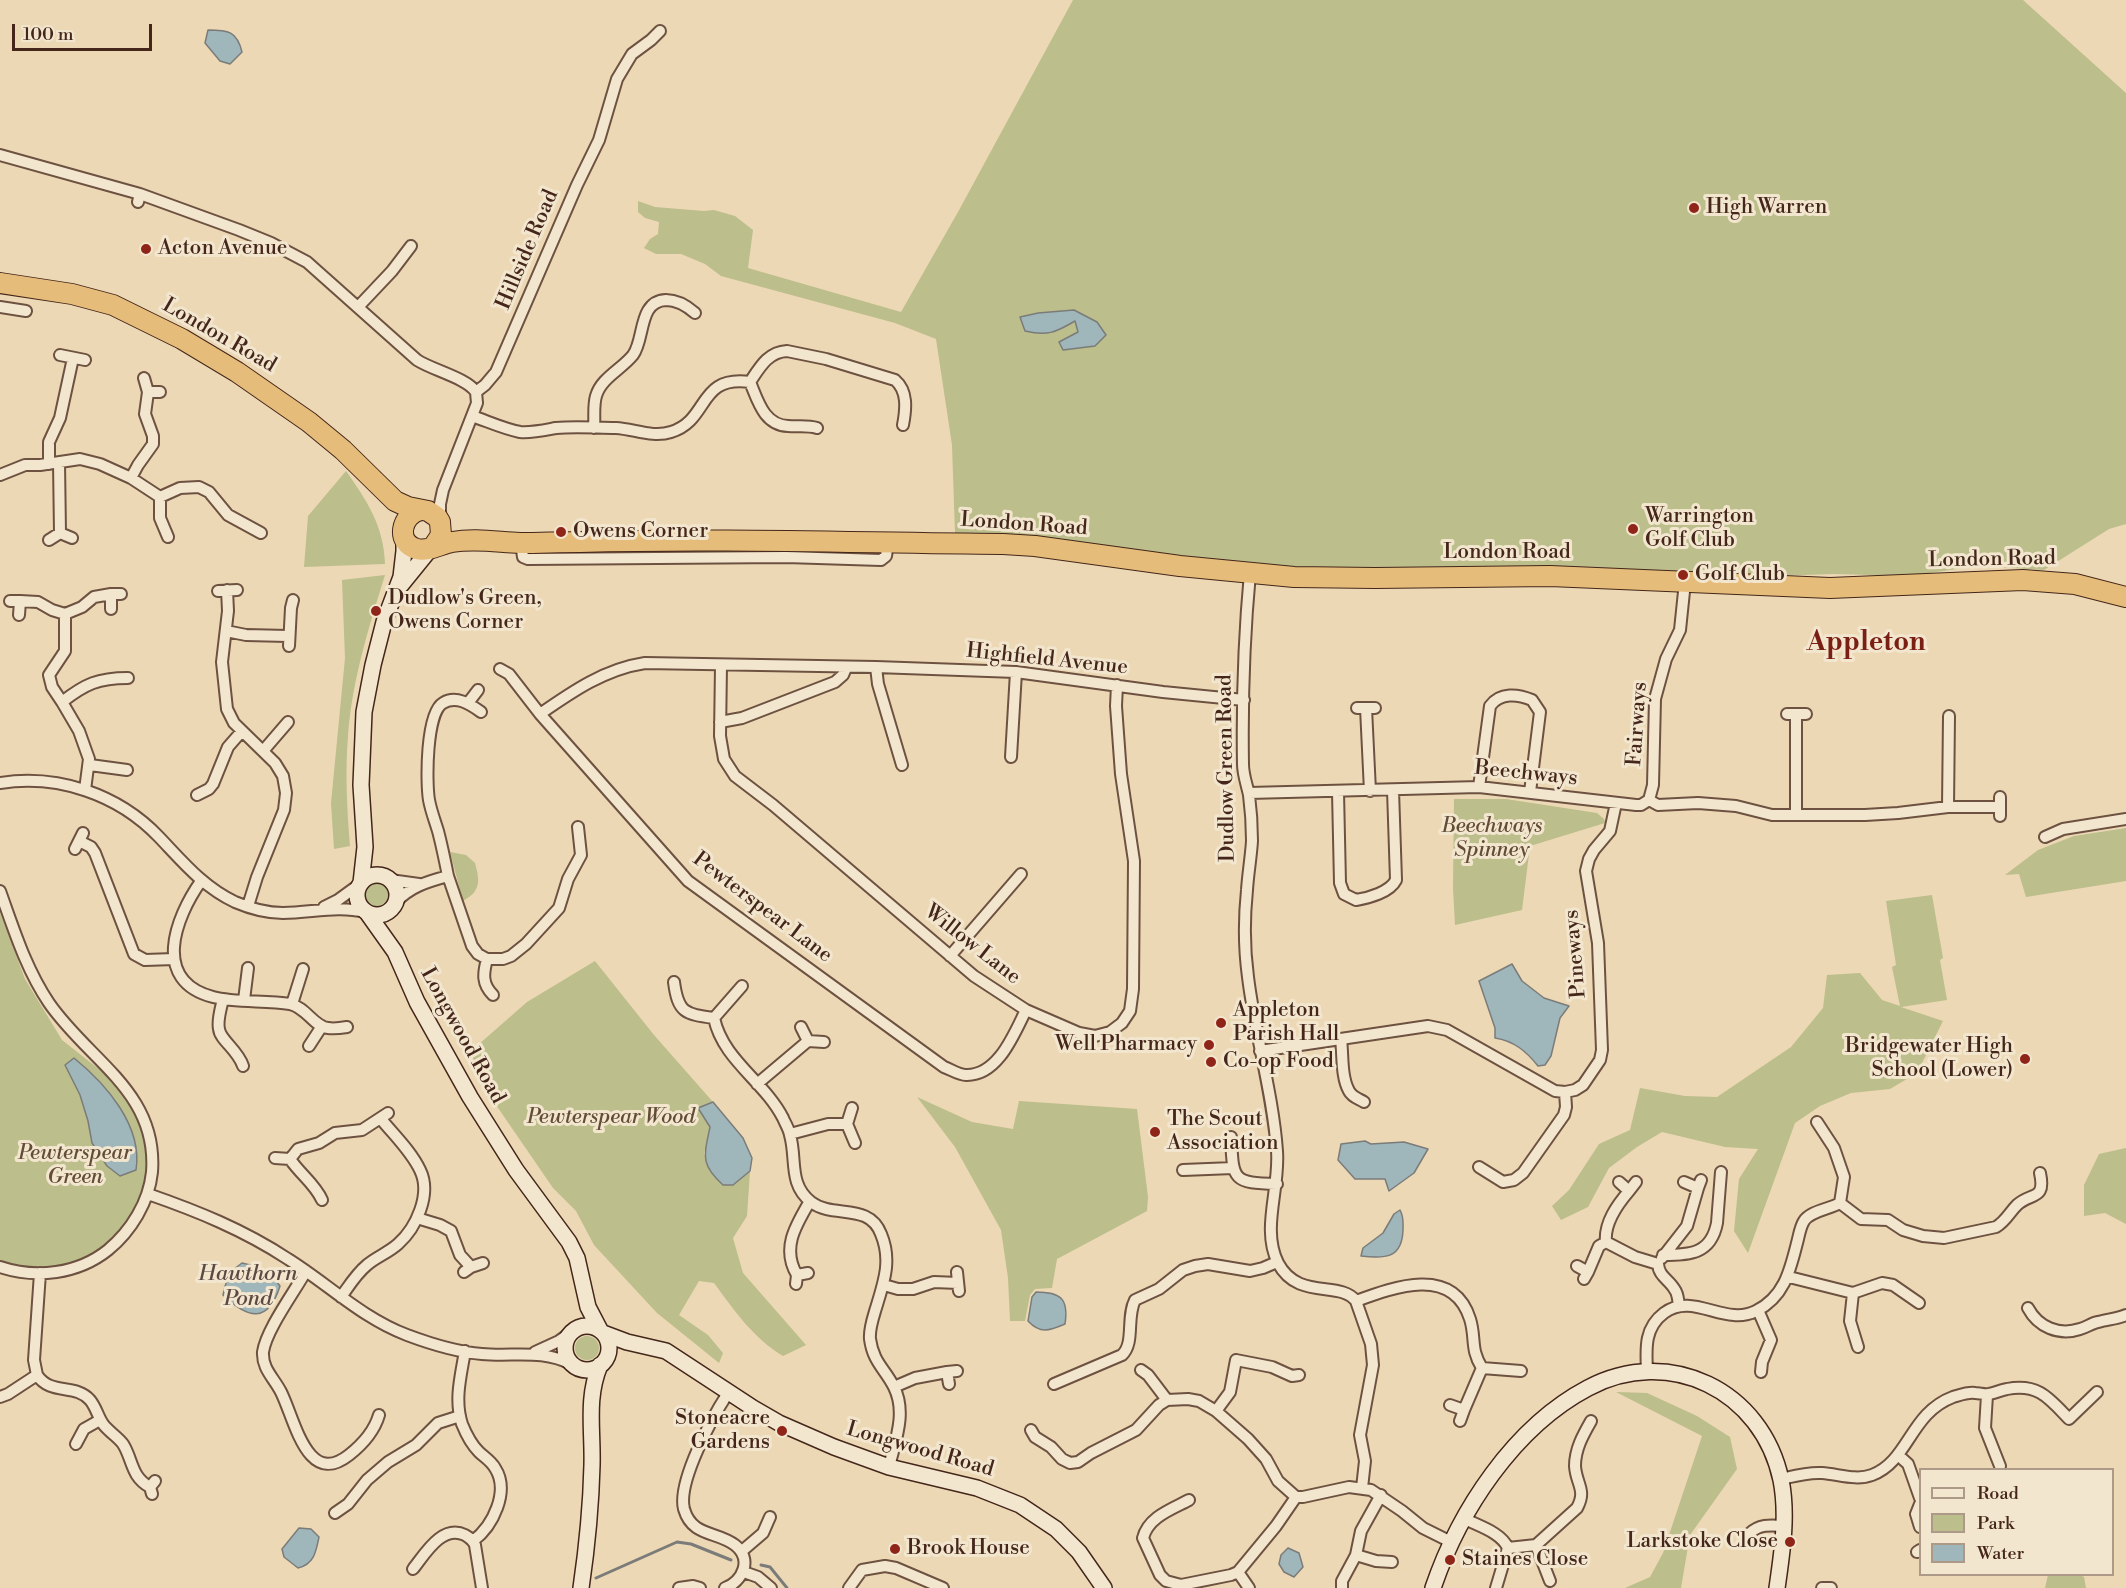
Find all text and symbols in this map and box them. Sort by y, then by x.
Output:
scale bar [15,12,154,50]
text: 100 m [23,23,74,46]
street label: Hillside Road [491,186,565,314]
place label: High Warren [1706,195,1827,221]
marker: High Warren [1687,201,1701,215]
place label: Acton Avenue [158,236,287,262]
marker: Acton Avenue [139,242,153,256]
street label: London Road [157,293,281,379]
place label: Warrington Golf Club [1645,504,1754,554]
street label: London Road [960,508,1088,542]
place label: Owens Corner [573,519,708,545]
marker: Warrington Golf Club [1626,522,1640,536]
marker: Owens Corner [554,525,568,539]
street label: London Road [1443,540,1571,566]
street label: London Road [1928,546,2056,574]
place label: Golf Club [1695,562,1785,588]
marker: Golf Club [1676,568,1690,582]
place label: Dudlow's Green, Owens Corner [388,586,542,636]
marker: Dudlow's Green, Owens Corner [369,604,383,618]
district label: Appleton [1806,628,1926,660]
street label: Highfield Avenue [965,639,1129,681]
street label: Dudlow Green Road [1213,674,1241,862]
street label: Fairways [1622,681,1654,767]
street label: Beechways [1473,756,1579,792]
park label: Beechways Spinney [1442,814,1542,864]
street label: Pewterspear Lane [687,847,837,969]
street label: Willow Lane [919,900,1025,990]
street label: Pineways [1560,909,1592,999]
street label: Longwood Road [414,963,510,1109]
place label: Appleton Parish Hall [1233,998,1339,1048]
marker: Appleton Parish Hall [1214,1016,1228,1030]
place label: Well Pharmacy [1055,1032,1197,1058]
place label: Bridgewater High School (Lower) [1845,1034,2013,1084]
marker: Well Pharmacy [1202,1038,1216,1052]
place label: Co-op Food [1223,1049,1334,1075]
marker: Bridgewater High School (Lower) [2018,1052,2032,1066]
marker: Co-op Food [1204,1055,1218,1069]
park label: Pewterspear Wood [527,1105,695,1131]
place label: The Scout Association [1167,1107,1278,1157]
marker: The Scout Association [1148,1125,1162,1139]
park label: Pewterspear Green [18,1141,132,1191]
water label: Hawthorn Pond [198,1262,298,1314]
place label: Stoneacre Gardens [675,1406,770,1456]
street label: Longwood Road [844,1417,996,1483]
marker: Stoneacre Gardens [775,1424,789,1438]
legend [1919,1468,2114,1576]
text: Road [1977,1482,2019,1505]
text: Park [1977,1512,2014,1535]
place label: Larkstoke Close [1627,1529,1778,1555]
marker: Larkstoke Close [1783,1535,1797,1549]
place label: Brook House [907,1536,1030,1562]
marker: Brook House [888,1542,902,1556]
text: Water [1977,1542,2024,1565]
place label: Staines Close [1462,1547,1588,1573]
marker: Staines Close [1443,1553,1457,1567]

